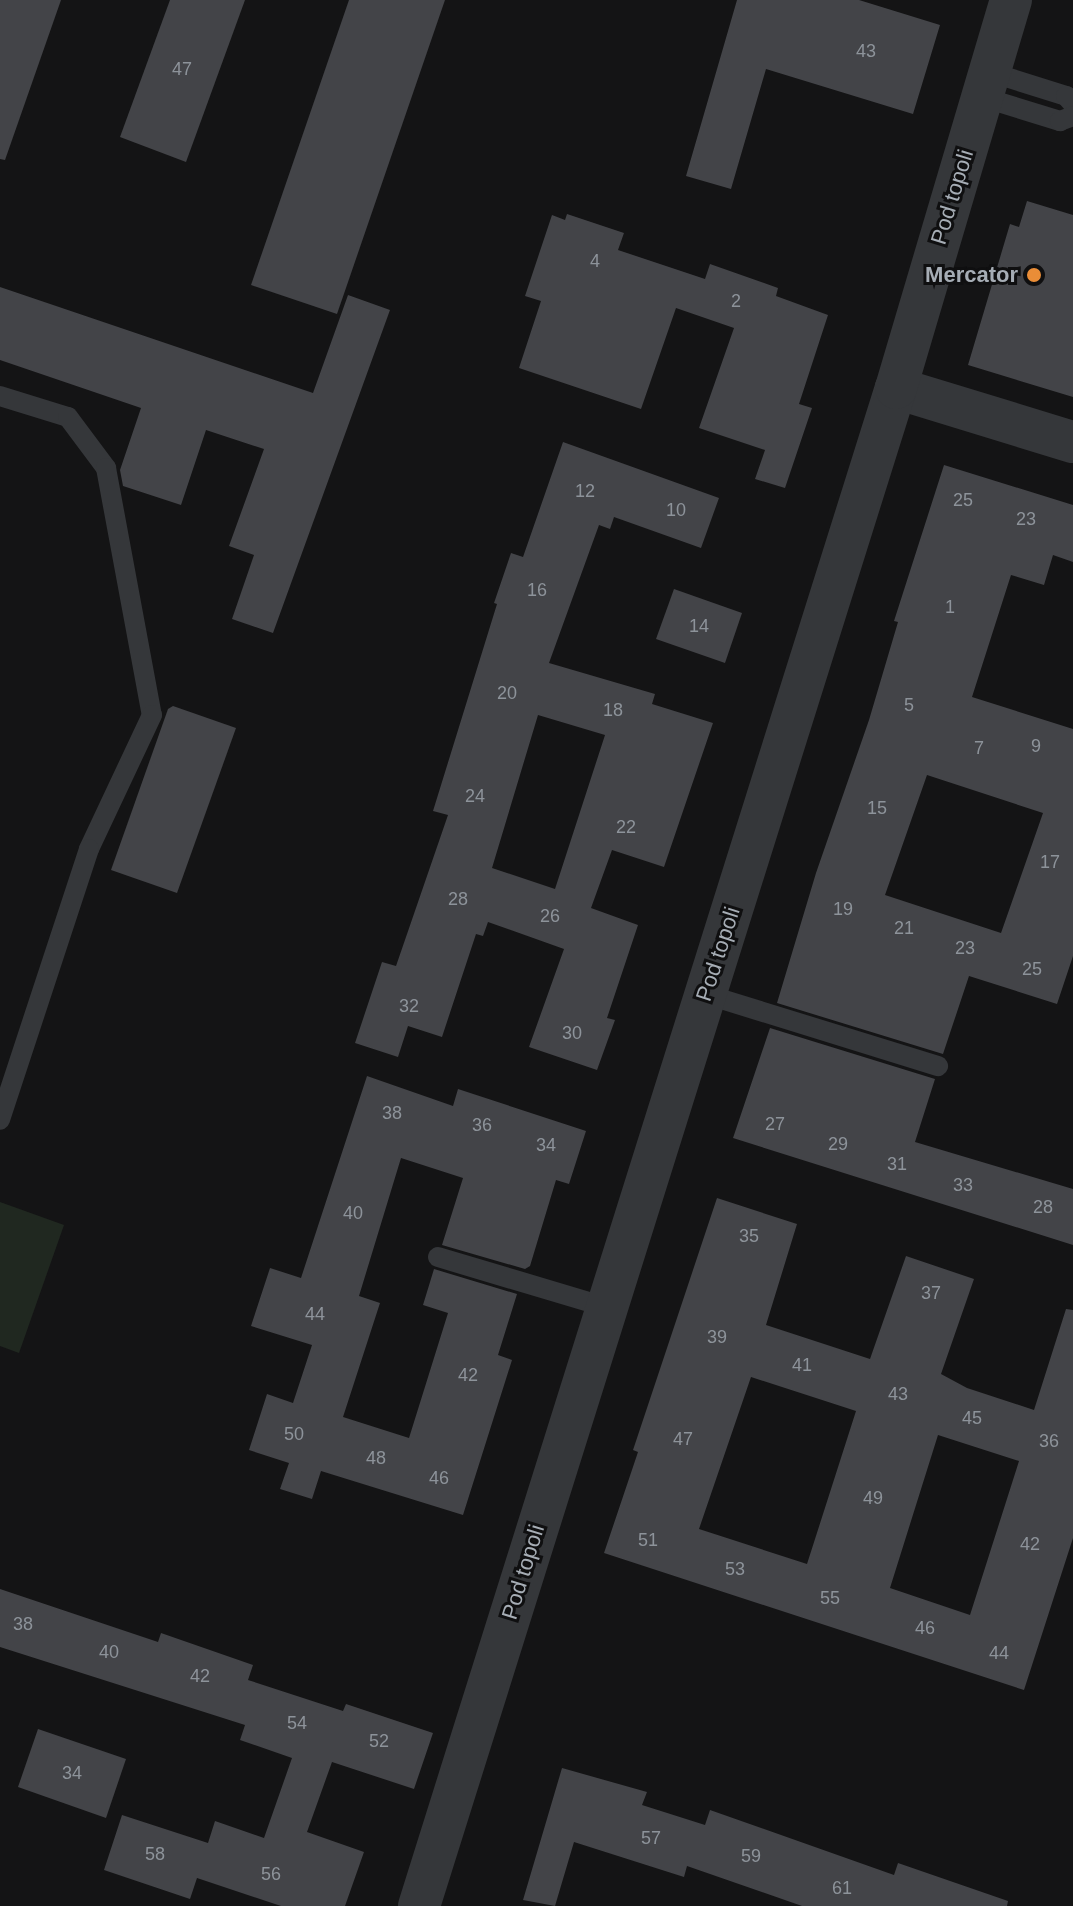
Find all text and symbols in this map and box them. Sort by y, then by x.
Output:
house number: 43 [856,40,876,62]
house number: 47 [172,58,192,80]
street label: Pod topoli [925,146,979,248]
house number: 4 [590,250,600,272]
place label: Mercator [925,262,1018,288]
marker: Mercator [1025,266,1043,284]
house number: 2 [731,290,741,312]
house number: 12 [575,480,595,502]
house number: 25 [953,489,973,511]
house number: 10 [666,499,686,521]
house number: 23 [1016,508,1036,530]
house number: 16 [527,579,547,601]
house number: 1 [945,596,955,618]
house number: 14 [689,615,709,637]
house number: 20 [497,682,517,704]
house number: 5 [904,694,914,716]
house number: 18 [603,699,623,721]
house number: 9 [1031,735,1041,757]
house number: 7 [974,737,984,759]
house number: 24 [465,785,485,807]
house number: 15 [867,797,887,819]
house number: 22 [616,816,636,838]
house number: 17 [1040,851,1060,873]
house number: 28 [448,888,468,910]
house number: 19 [833,898,853,920]
street label: Pod topoli [690,903,746,1005]
house number: 26 [540,905,560,927]
house number: 21 [894,917,914,939]
house number: 23 [955,937,975,959]
house number: 25 [1022,958,1042,980]
house number: 32 [399,995,419,1017]
house number: 30 [562,1022,582,1044]
house number: 38 [382,1102,402,1124]
house number: 27 [765,1113,785,1135]
house number: 36 [472,1114,492,1136]
house number: 29 [828,1133,848,1155]
house number: 34 [536,1134,556,1156]
house number: 31 [887,1153,907,1175]
house number: 33 [953,1174,973,1196]
house number: 28 [1033,1196,1053,1218]
house number: 40 [343,1202,363,1224]
house number: 35 [739,1225,759,1247]
house number: 37 [921,1282,941,1304]
house number: 44 [305,1303,325,1325]
house number: 39 [707,1326,727,1348]
house number: 41 [792,1354,812,1376]
house number: 42 [458,1364,478,1386]
house number: 43 [888,1383,908,1405]
house number: 45 [962,1407,982,1429]
house number: 50 [284,1423,304,1445]
house number: 47 [673,1428,693,1450]
house number: 36 [1039,1430,1059,1452]
house number: 48 [366,1447,386,1469]
house number: 46 [429,1467,449,1489]
house number: 49 [863,1487,883,1509]
street label: Pod topoli [496,1521,550,1623]
house number: 51 [638,1529,658,1551]
house number: 42 [1020,1533,1040,1555]
house number: 53 [725,1558,745,1580]
house number: 55 [820,1587,840,1609]
house number: 38 [13,1613,33,1635]
house number: 46 [915,1617,935,1639]
house number: 40 [99,1641,119,1663]
house number: 44 [989,1642,1009,1664]
house number: 42 [190,1665,210,1687]
house number: 54 [287,1712,307,1734]
house number: 52 [369,1730,389,1752]
house number: 34 [62,1762,82,1784]
house number: 57 [641,1827,661,1849]
house number: 58 [145,1843,165,1865]
house number: 59 [741,1845,761,1867]
house number: 56 [261,1863,281,1885]
house number: 61 [832,1877,852,1899]

